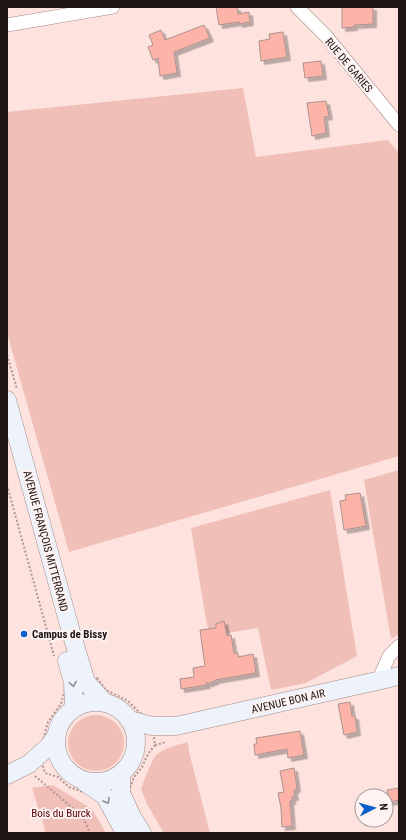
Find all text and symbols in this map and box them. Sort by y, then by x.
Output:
street label: RUE DE GARIES [322,36,375,95]
street label: AVENUE FRANÇOIS MITTERRAND [20,469,71,613]
place label: Campus de Bissy [32,628,107,641]
marker: Campus de Bissy [19,629,29,639]
one-way arrow [68,681,77,687]
street label: AVENUE BON AIR [250,687,326,716]
north arrow [354,788,394,828]
one-way arrow [103,797,110,804]
text: N [377,803,390,811]
park label: Bois du Burck [31,807,91,820]

